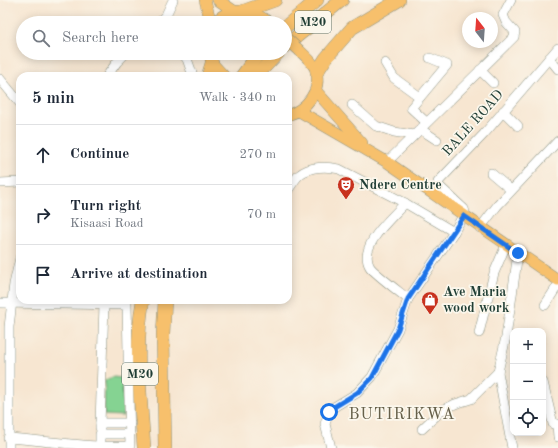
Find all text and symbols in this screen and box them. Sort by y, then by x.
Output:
road number: M20 [295,11,331,33]
north arrow [462,12,498,48]
search box [16,16,292,60]
icon: search [30,27,52,49]
text: Search here [62,31,139,46]
street label: BALE ROAD [440,87,506,159]
text: 5 min [32,90,75,107]
text: Walk · 340 m [199,91,276,104]
icon: ahead [32,144,54,166]
text: Continue [70,147,129,162]
text: 270 m [239,148,276,161]
theatre icon: Ndere Centre [336,175,356,200]
place label: Ndere Centre [359,178,442,192]
text: Turn right [70,199,141,214]
icon: right [32,204,54,226]
text: 70 m [247,208,276,221]
text: Kisaasi Road [70,217,144,230]
route end [509,244,527,262]
icon: arrive [32,264,54,286]
text: Arrive at destination [70,267,208,282]
place label: Ave Maria wood work [443,285,510,315]
shop icon: Ave Maria wood work [420,290,440,315]
map controls [510,328,546,436]
button: + [510,328,546,364]
road number: M20 [122,363,158,385]
button: − [510,364,546,400]
button: locate [510,400,546,436]
route start [320,403,338,421]
district label: BUTIRIKWA [349,407,455,423]

